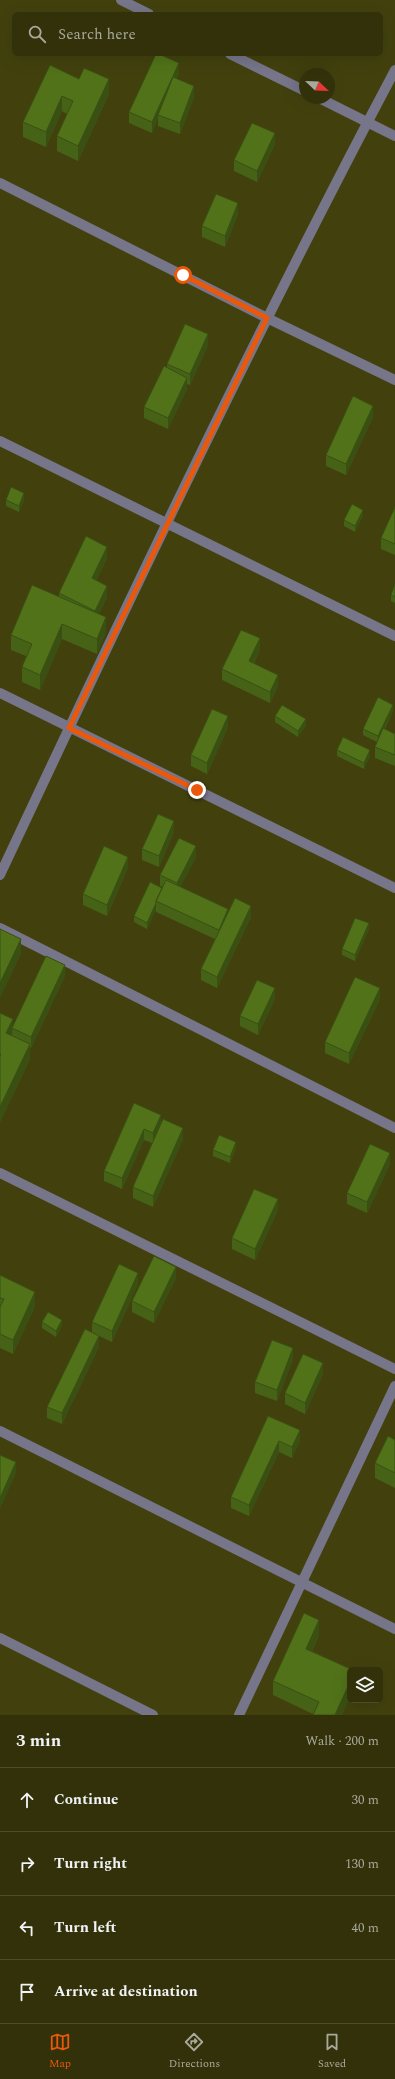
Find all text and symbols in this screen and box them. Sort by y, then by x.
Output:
search box [12,12,383,56]
icon: search [26,23,48,45]
text: Search here [58,23,136,46]
north arrow [299,68,335,104]
route start [174,266,192,284]
route end [188,781,206,799]
map controls [347,1667,383,1703]
button: layers [347,1667,383,1703]
text: 3 min [16,1728,61,1754]
text: Walk · 200 m [305,1731,379,1751]
text: Continue [54,1788,119,1811]
icon: ahead [16,1789,38,1811]
text: 30 m [352,1790,379,1810]
text: Turn right [54,1852,127,1875]
icon: right [16,1853,38,1875]
text: 130 m [345,1854,379,1874]
text: Turn left [54,1916,116,1939]
icon: left [16,1917,38,1939]
text: 40 m [352,1918,379,1938]
text: Arrive at destination [54,1980,198,2003]
icon: arrive [16,1981,38,2003]
tab: Map [49,2031,71,2072]
tab: Directions [169,2031,220,2072]
tab: Saved [318,2031,346,2072]

